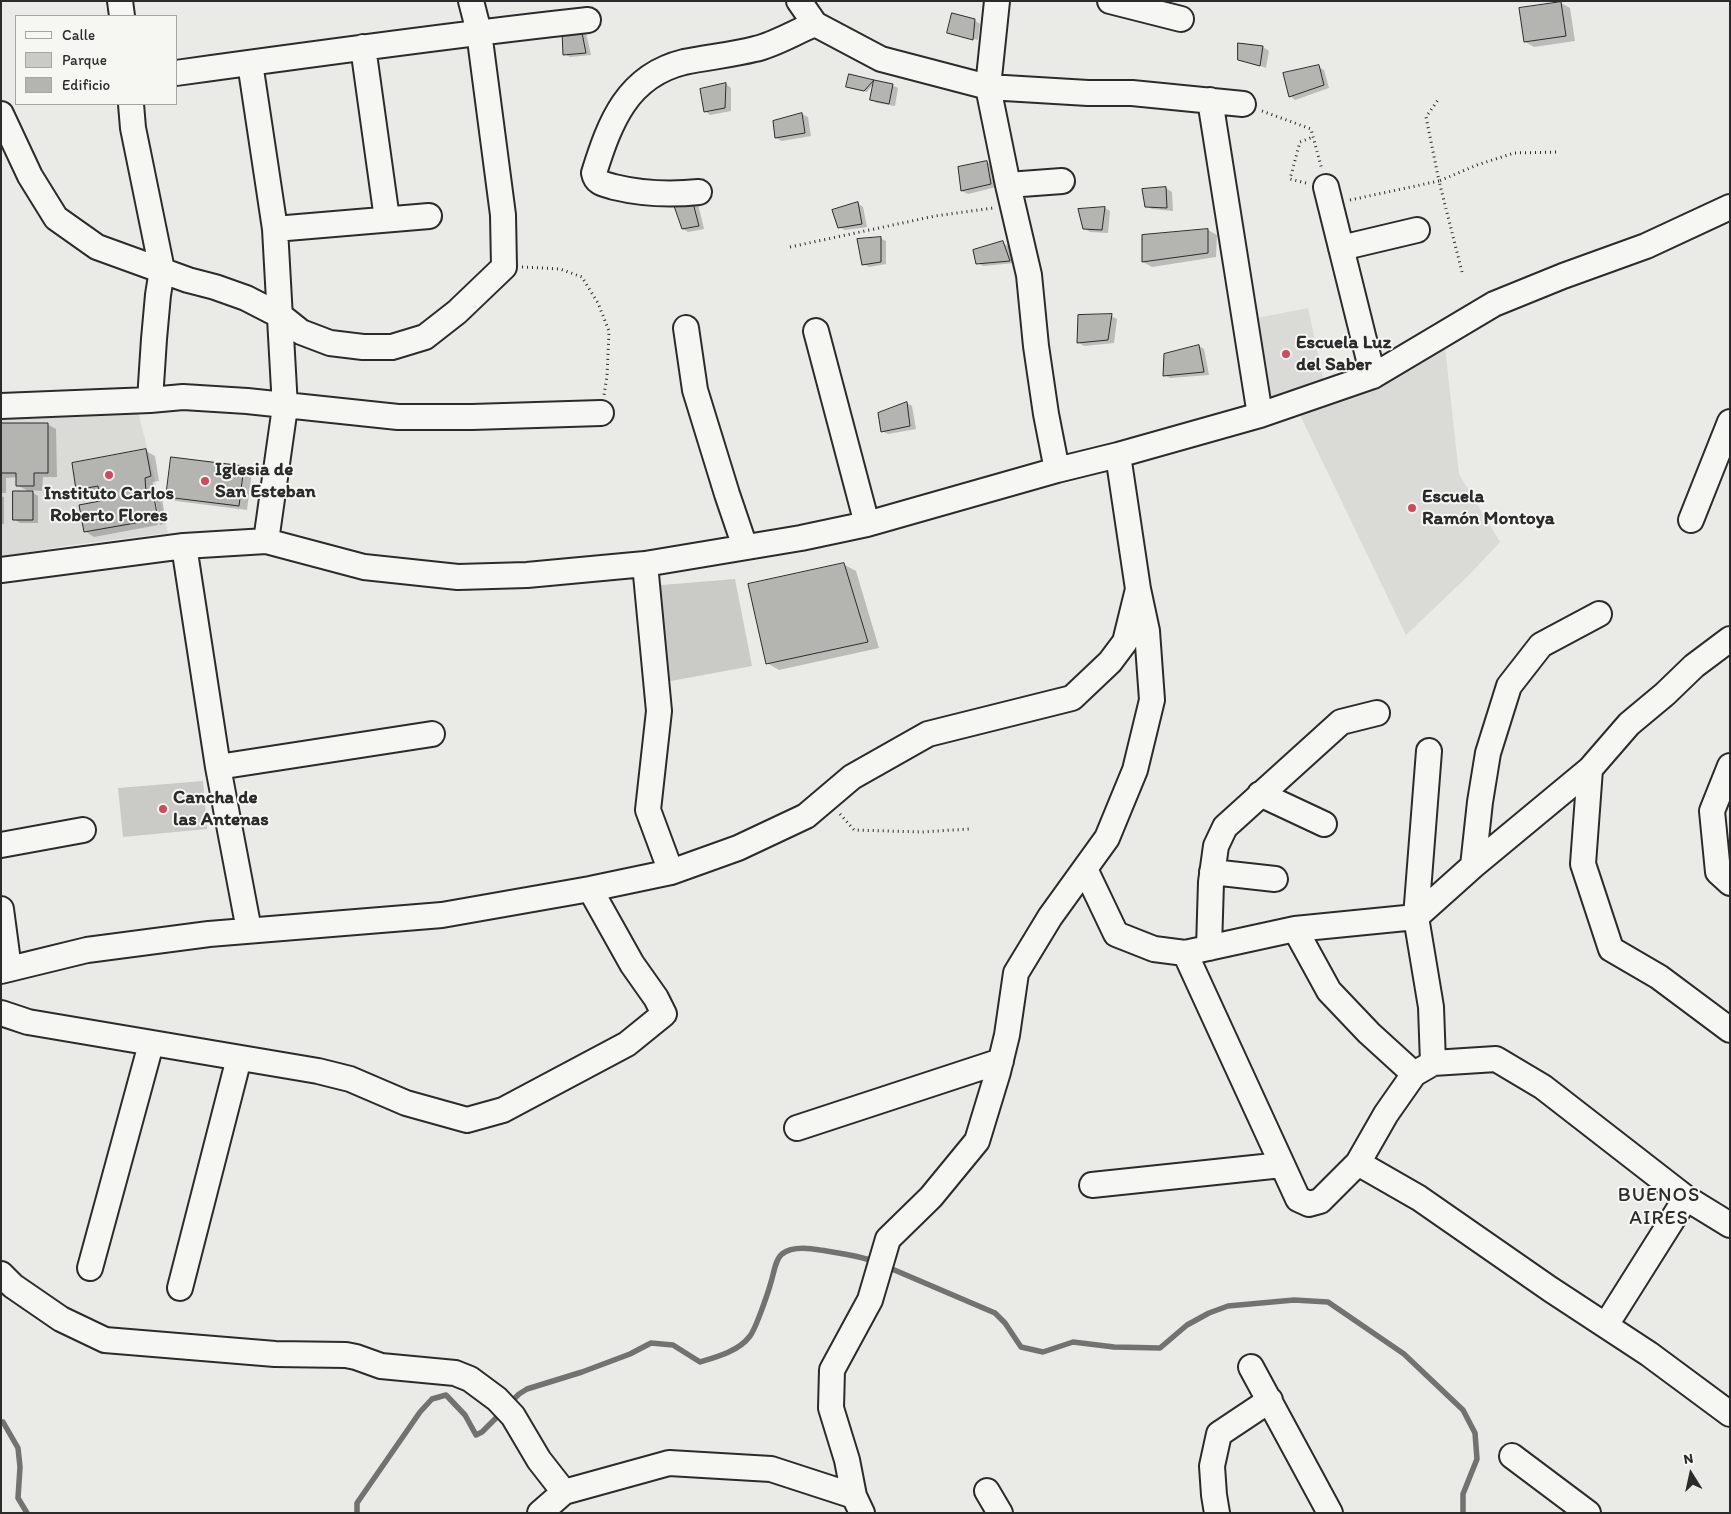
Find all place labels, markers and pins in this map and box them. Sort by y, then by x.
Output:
place label: Escuela Luz del Saber [1296,332,1391,376]
marker: Escuela Luz del Saber [1280,348,1292,360]
place label: Iglesia de San Esteban [215,459,316,503]
marker: Instituto Carlos Roberto Flores [103,469,115,481]
marker: Iglesia de San Esteban [199,475,211,487]
place label: Instituto Carlos Roberto Flores [44,483,174,527]
place label: Escuela Ramón Montoya [1422,486,1554,530]
marker: Escuela Ramón Montoya [1406,502,1418,514]
place label: Cancha de las Antenas [173,787,269,831]
marker: Cancha de las Antenas [157,803,169,815]

